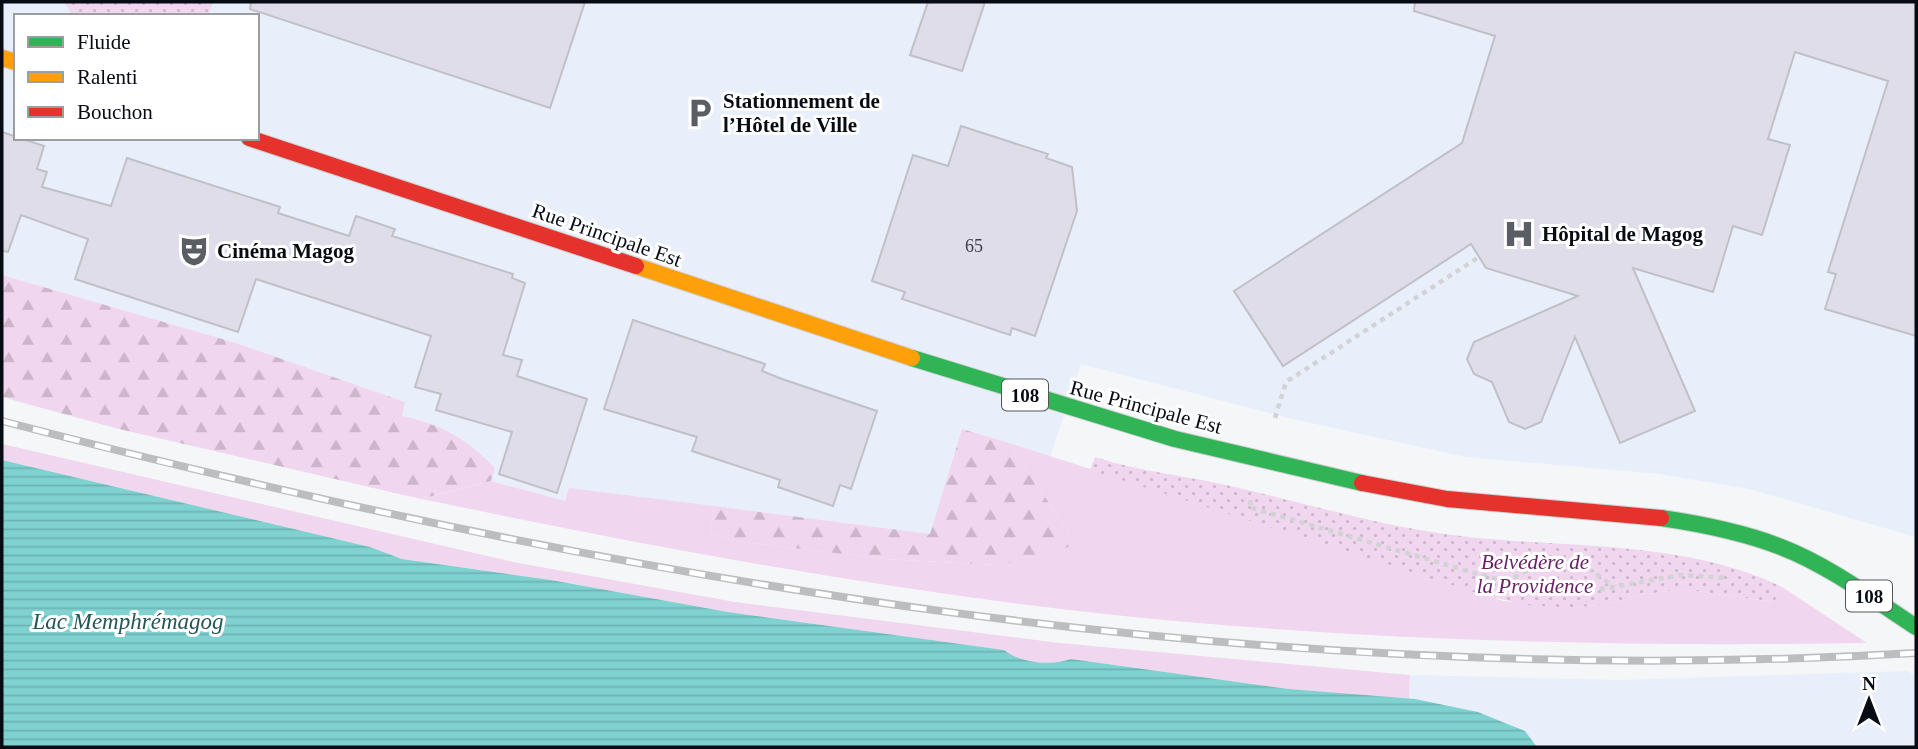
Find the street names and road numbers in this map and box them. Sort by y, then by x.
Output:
street label: Rue Principale Est [529,198,685,272]
street label: Rue Principale Est [1067,375,1225,439]
road number: 108 [1002,380,1048,410]
road number: 108 [1846,580,1892,611]

